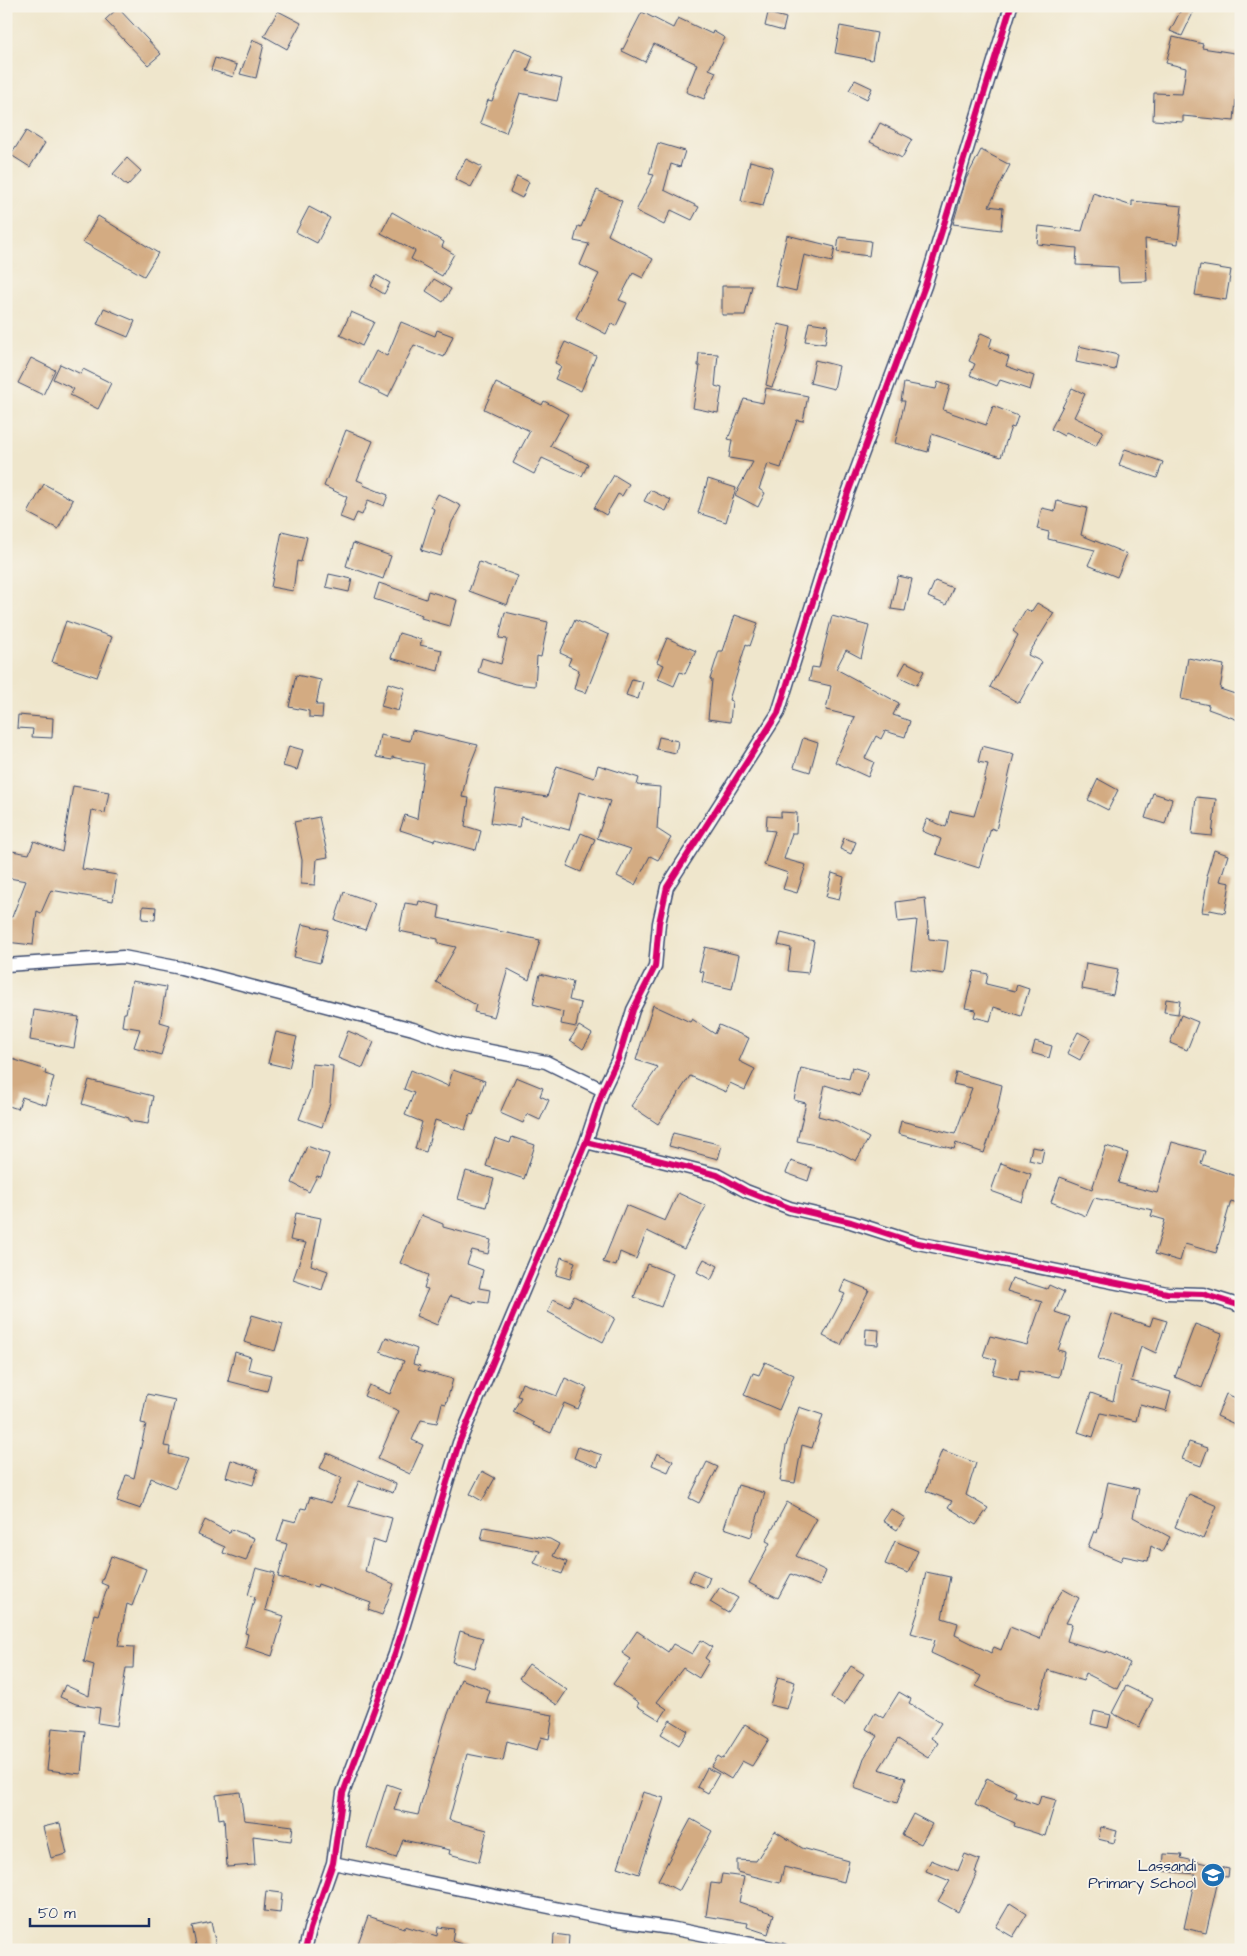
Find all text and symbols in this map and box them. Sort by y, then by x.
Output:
place label: Lassandi Primary School [1088,1856,1197,1895]
school or university icon: Lassandi Primary School [1200,1862,1226,1888]
scale bar [30,1896,149,1928]
text: 50 m [38,1903,76,1924]

